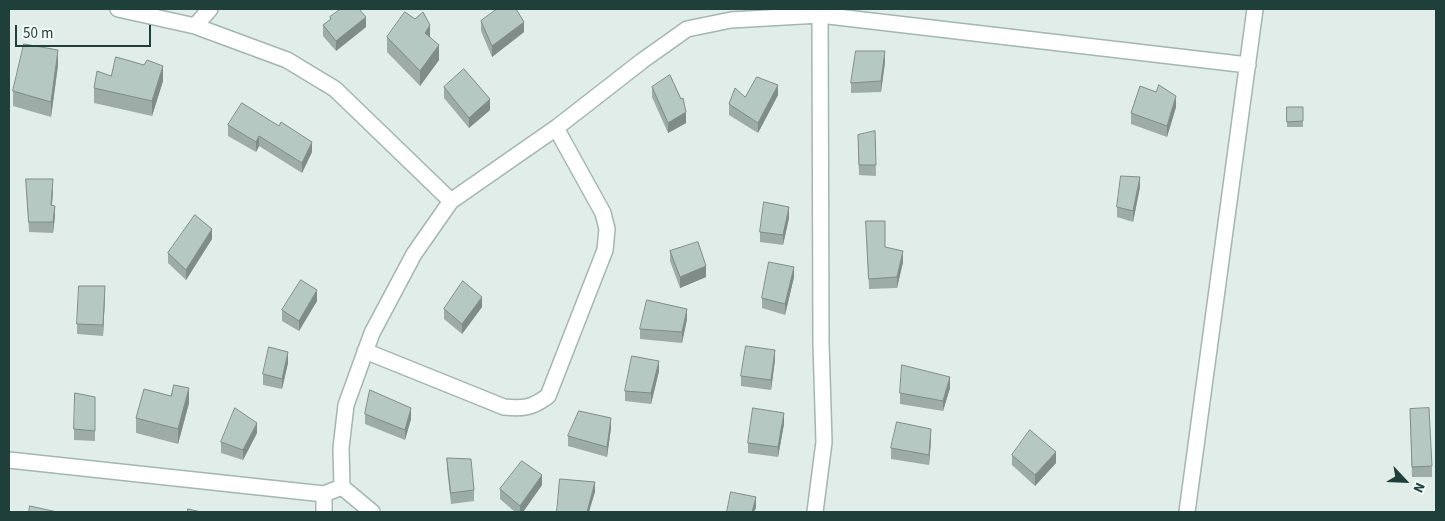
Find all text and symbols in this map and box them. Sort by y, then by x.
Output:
scale bar [18,15,154,47]
text: 50 m [23,23,53,44]
north arrow [1380,456,1430,506]
text: N [1408,479,1430,496]

